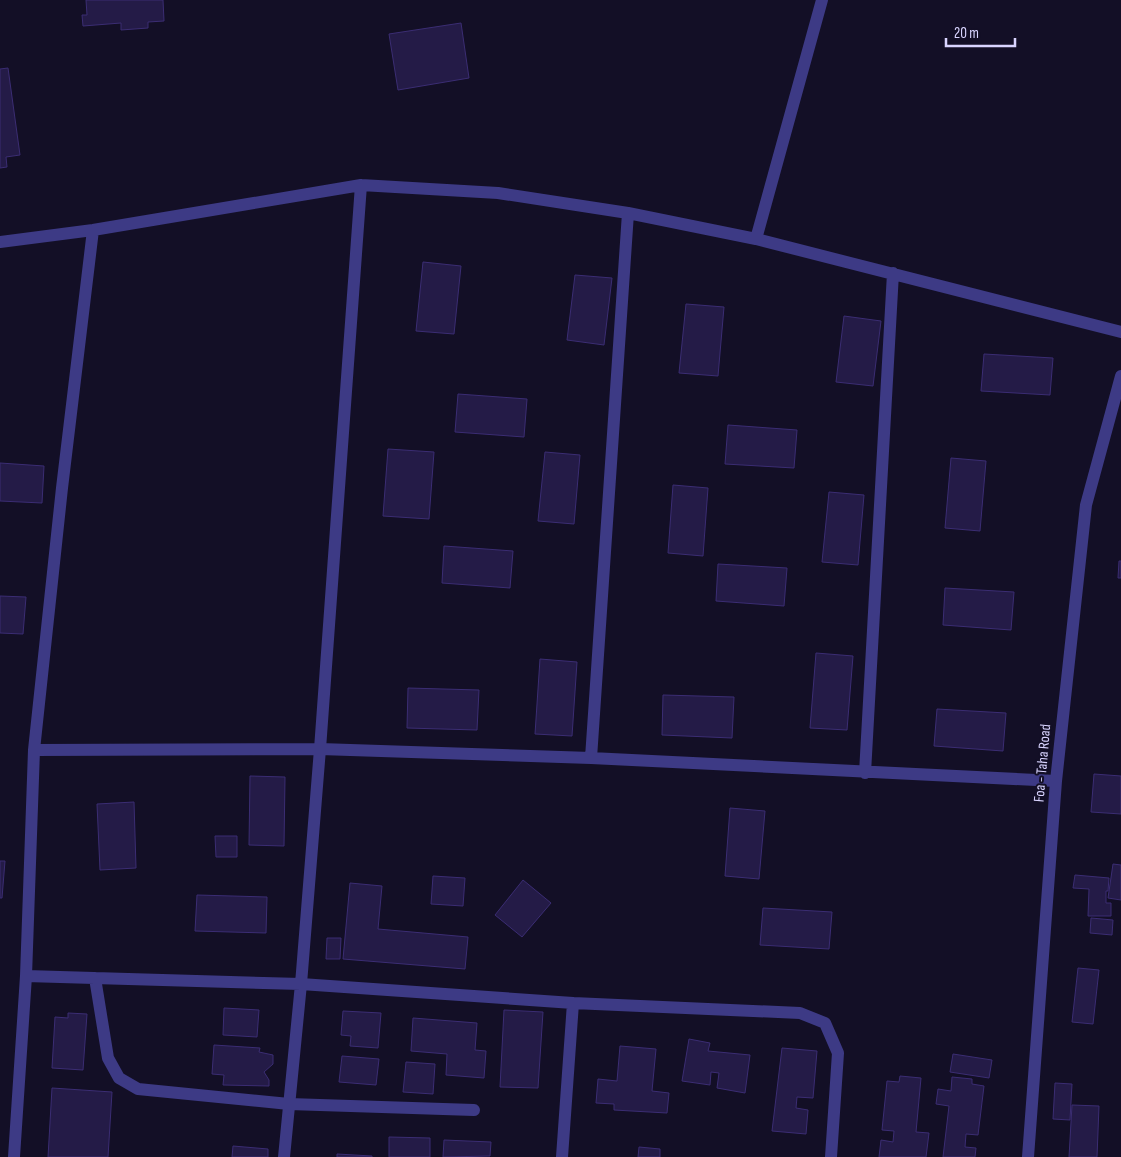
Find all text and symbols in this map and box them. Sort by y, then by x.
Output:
scale bar [946,15,1015,47]
text: 20 m [954,24,979,43]
street label: Foa - Taha Road [1030,723,1055,803]

